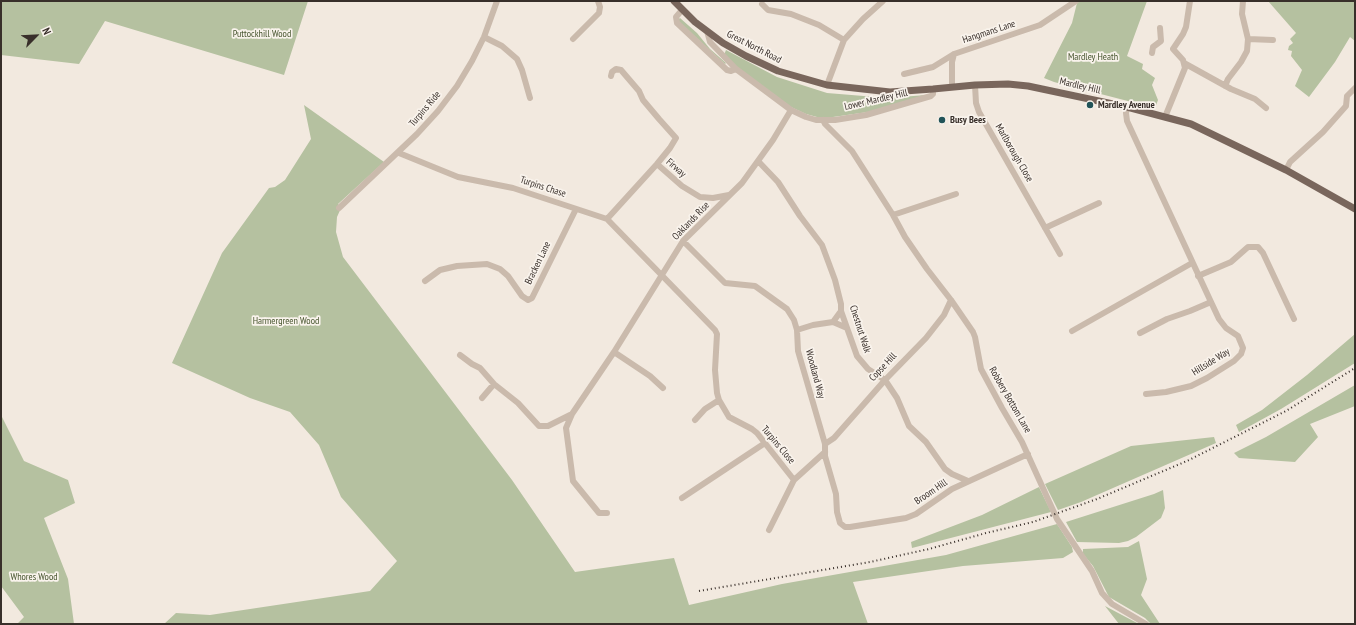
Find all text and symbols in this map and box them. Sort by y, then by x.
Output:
north arrow [16,16,56,56]
street label: Hangmans Lane [961,18,1017,46]
text: N [39,26,55,37]
park label: Puttockhill Wood [233,28,291,40]
street label: Great North Road [725,28,783,66]
park label: Mardley Heath [1068,51,1118,63]
street label: Mardley Hill [1058,75,1102,97]
street label: Lower Mardley Hill [843,87,909,113]
street label: Turpins Ride [407,89,443,129]
place label: Mardley Avenue [1098,99,1155,111]
marker: Mardley Avenue [1085,100,1095,110]
place label: Busy Bees [950,114,986,126]
marker: Busy Bees [937,115,947,125]
street label: Marlborough Close [993,122,1035,184]
street label: Firway [663,156,689,180]
street label: Turpins Chase [519,174,567,200]
street label: Oaklands Rise [670,199,712,243]
street label: Bracken Lane [523,240,553,286]
street label: Chestnut Walk [847,304,873,354]
park label: Harmergreen Wood [253,315,319,327]
street label: Hillside Way [1190,346,1232,378]
street label: Woodland Way [803,348,827,400]
street label: Copse Hill [867,350,899,384]
street label: Robbery Bottom Lane [986,365,1034,435]
street label: Turpins Close [759,424,797,466]
street label: Broom Hill [912,477,950,507]
park label: Whores Wood [10,571,58,583]

